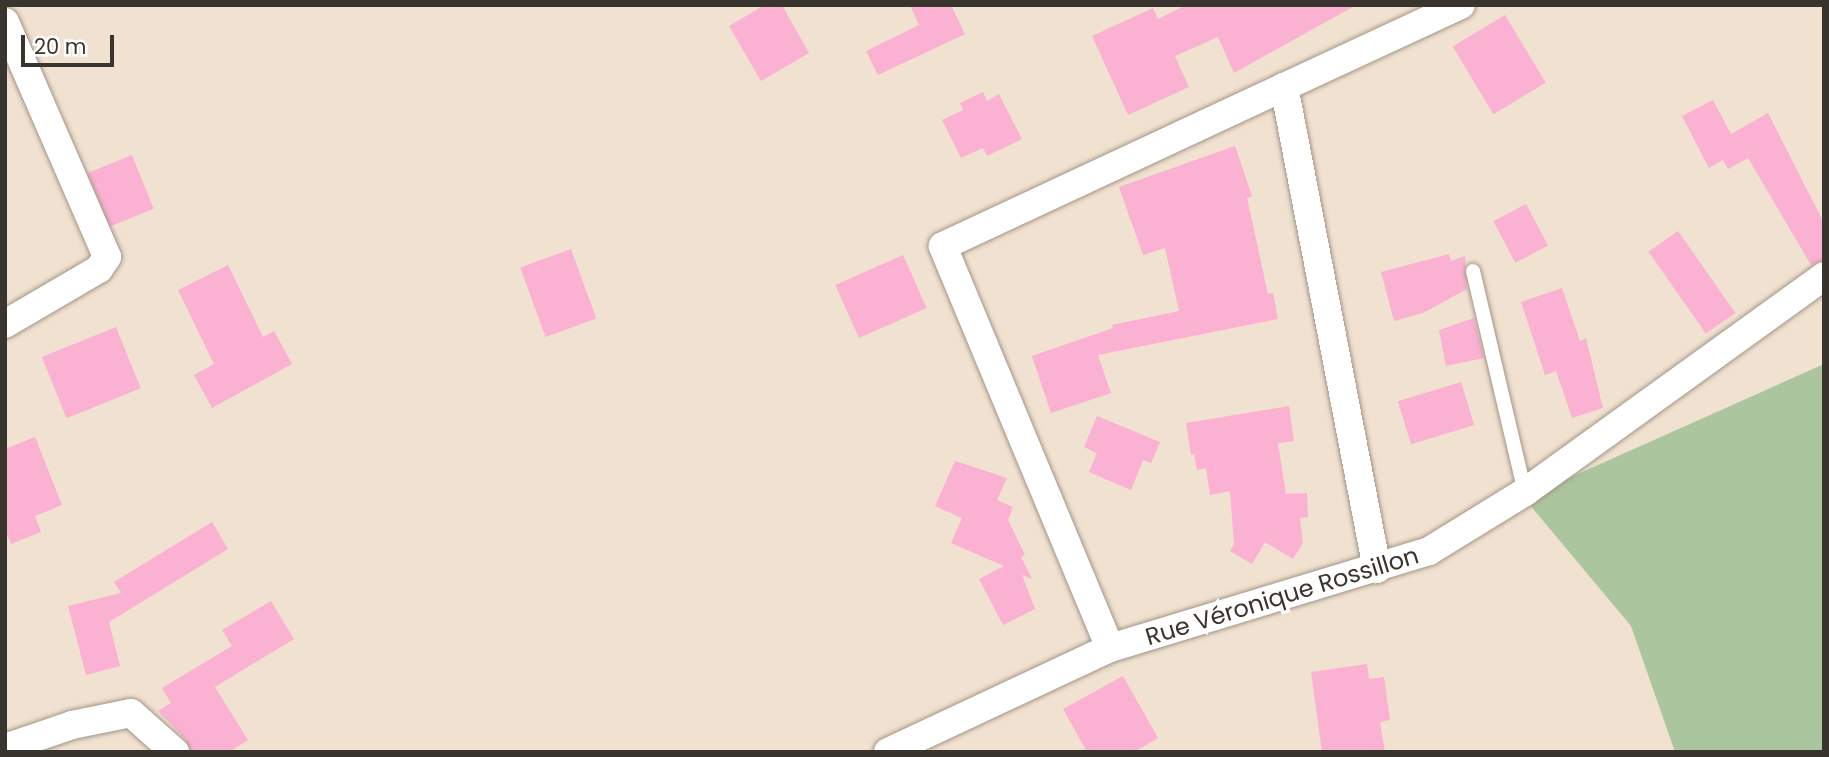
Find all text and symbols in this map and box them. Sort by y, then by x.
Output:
scale bar [24,21,117,65]
text: 20 m [34,32,87,61]
street label: Rue Véronique Rossillon [1142,541,1422,651]

